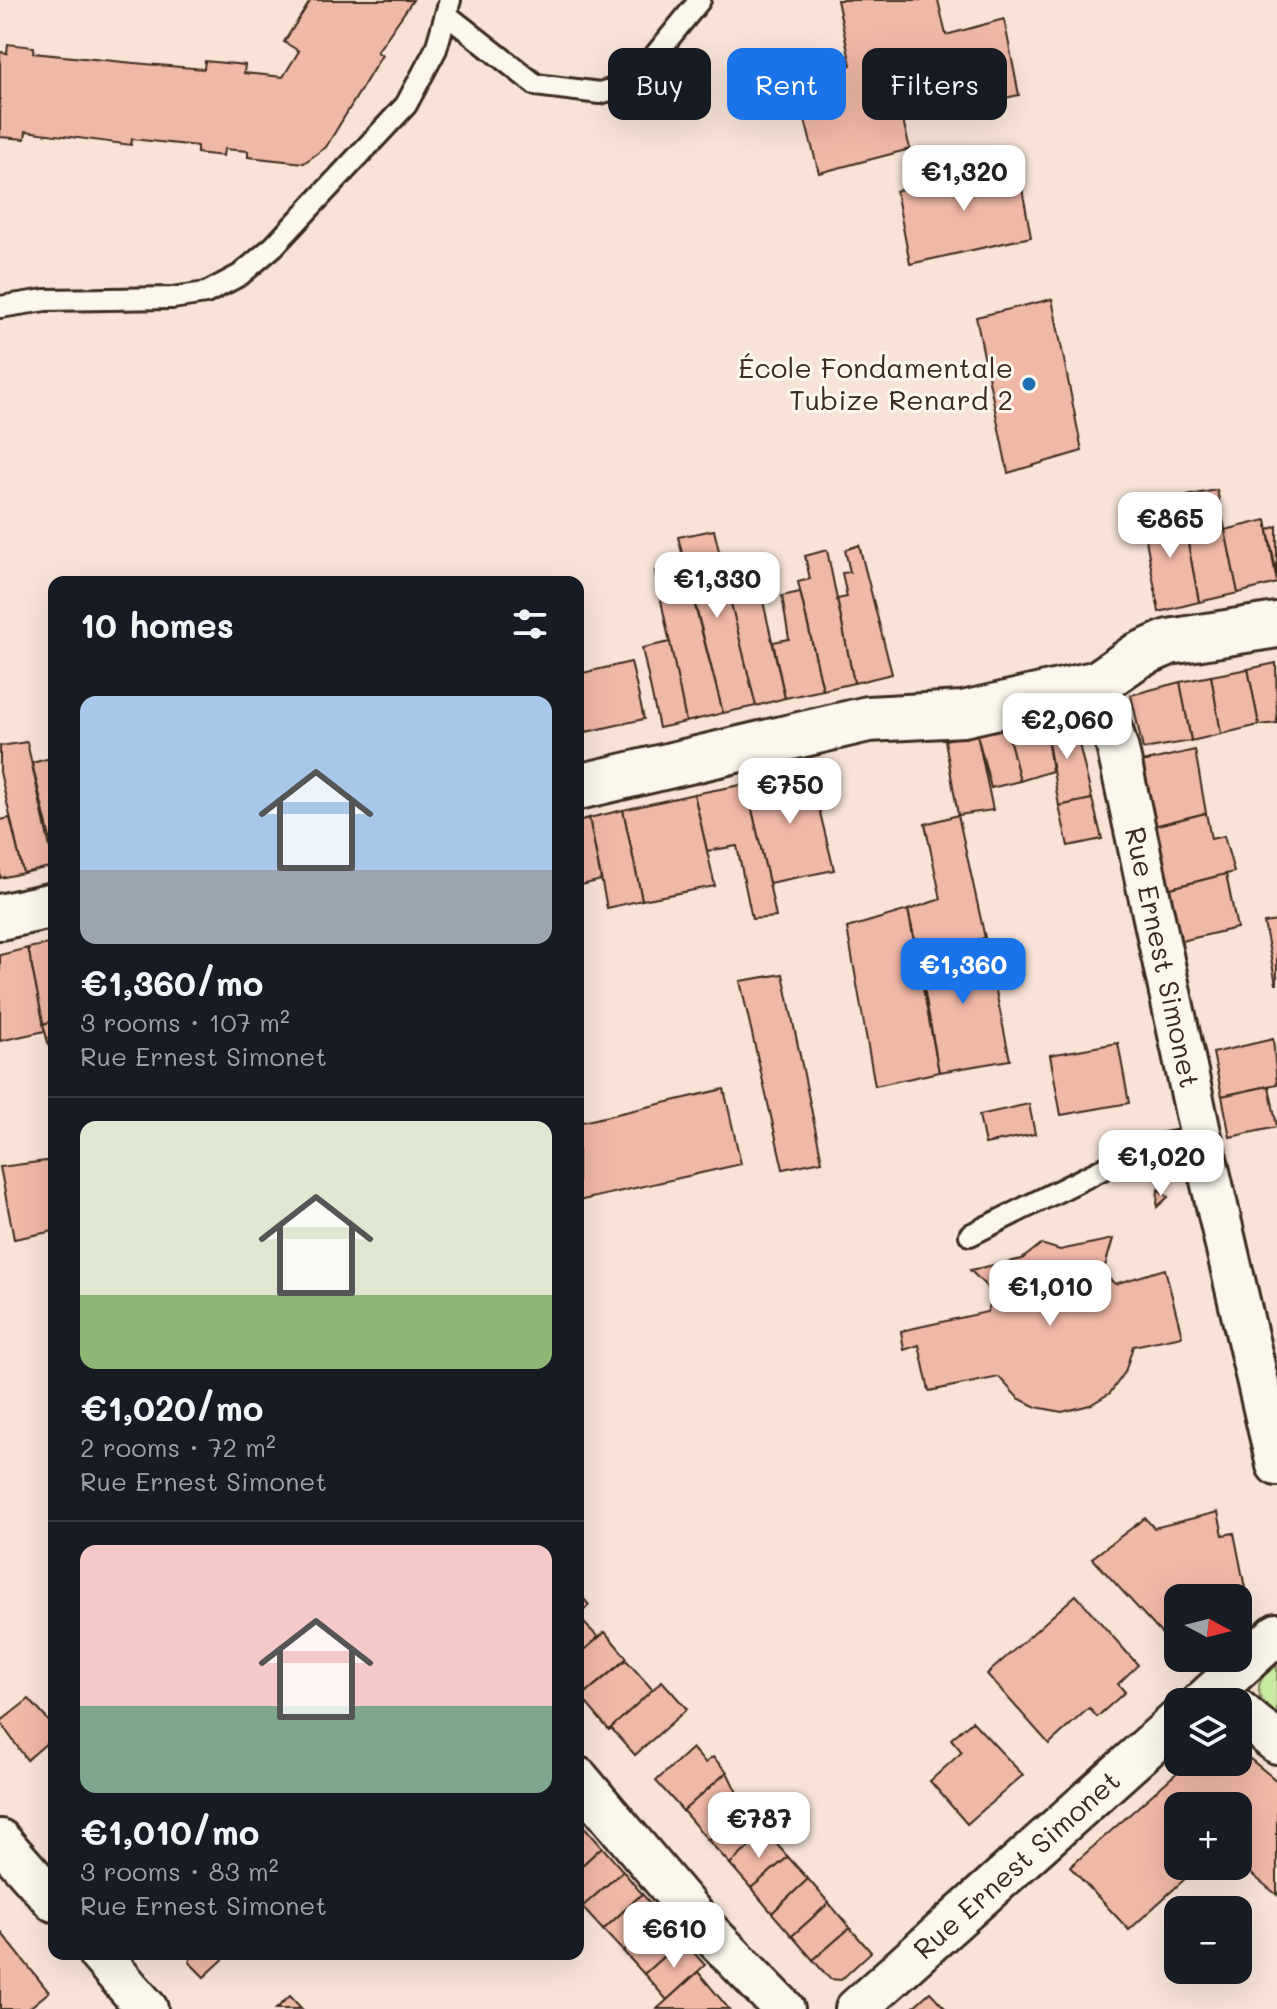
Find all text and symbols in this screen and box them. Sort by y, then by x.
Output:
chip: Buy [608,48,711,120]
chip: Rent [727,48,846,120]
chip: Filters [862,48,1007,120]
pin: €1,320 [899,145,1029,213]
text: €1,320 [920,154,1008,188]
place label: École Fondamentale Tubize Renard 2 [738,349,1013,417]
marker: École Fondamentale Tubize Renard 2 [1020,375,1038,393]
pin: €865 [1123,492,1217,560]
text: €865 [1136,501,1204,535]
pin: €1,330 [652,552,782,620]
text: €1,330 [673,561,761,595]
text: 10 homes [80,602,234,647]
icon: filters [508,602,552,646]
pin: €2,060 [1002,693,1132,761]
text: €2,060 [1021,702,1113,736]
icon: home [244,748,388,892]
pin: €750 [743,758,837,826]
text: €750 [756,767,824,801]
street label: Rue Ernest Simonet [1118,823,1209,1091]
pin: €1,360 [898,938,1028,1006]
text: €1,360 [919,947,1007,981]
text: €1,360/mo [80,960,263,1005]
text: 3 rooms · 107 m² [80,1005,290,1039]
text: Rue Ernest Simonet [80,1039,327,1073]
pin: €1,020 [1096,1130,1226,1198]
text: €1,020 [1117,1139,1205,1173]
icon: home [244,1173,388,1317]
pin: €1,010 [985,1260,1115,1328]
text: €1,010 [1007,1269,1093,1303]
text: €1,020/mo [80,1385,263,1430]
text: 2 rooms · 72 m² [80,1430,276,1464]
text: Rue Ernest Simonet [80,1464,327,1498]
north arrow [1164,1584,1252,1672]
map controls [1164,1584,1252,1984]
icon: home [244,1597,388,1741]
button: layers [1164,1688,1252,1776]
street label: Rue Ernest Simonet [905,1762,1127,1966]
pin: €787 [712,1792,806,1860]
button: + [1164,1792,1252,1880]
text: €787 [726,1801,792,1835]
text: €1,010/mo [80,1809,259,1854]
text: 3 rooms · 83 m² [80,1854,279,1888]
text: Rue Ernest Simonet [80,1888,327,1922]
button: − [1164,1896,1252,1984]
pin: €610 [627,1902,721,1970]
text: €610 [641,1911,707,1945]

